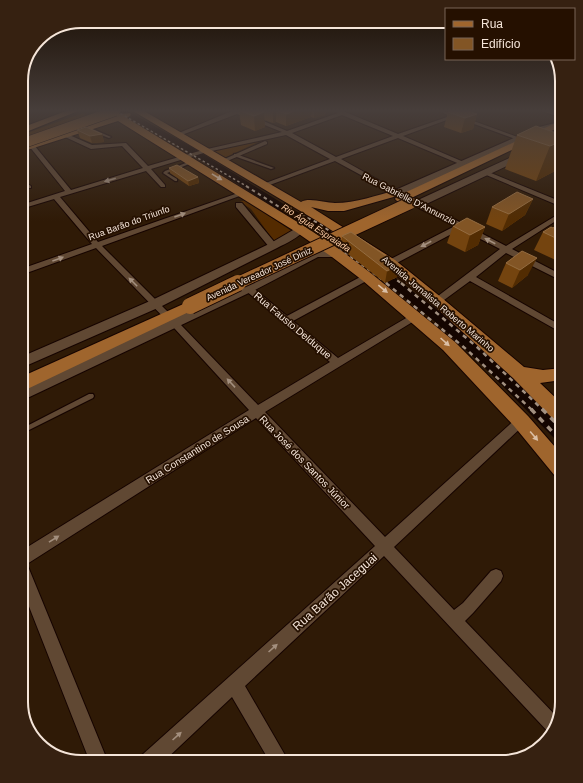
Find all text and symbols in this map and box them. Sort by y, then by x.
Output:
legend [445,8,575,60]
text: Rua [481,17,503,31]
text: Edifício [481,37,521,51]
street label: Rua Gabrielle D'Annunzio [361,171,457,227]
one-way arrow [211,174,223,181]
one-way arrow [104,177,116,183]
water label: Rio Água Espraiada [280,202,352,254]
street label: Rua Barão do Triunfo [87,204,171,242]
one-way arrow [175,212,187,218]
one-way arrow [484,237,496,244]
one-way arrow [420,240,432,247]
street label: Avenida Vereador José Diniz [205,245,314,303]
street label: Avenida Jornalista Roberto Marinho [380,254,496,354]
one-way arrow [52,256,64,262]
one-way arrow [128,277,138,287]
one-way arrow [377,285,388,294]
street label: Rua Fausto Delduque [252,290,334,361]
one-way arrow [440,337,450,347]
one-way arrow [226,378,235,388]
street label: Rua Constantino de Sousa [144,413,251,486]
street label: Rua José dos Santos Júnior [257,414,353,512]
one-way arrow [529,431,538,442]
one-way arrow [49,535,59,543]
street label: Rua Barão Jaceguai [290,550,380,634]
one-way arrow [269,644,278,653]
one-way arrow [172,731,183,740]

